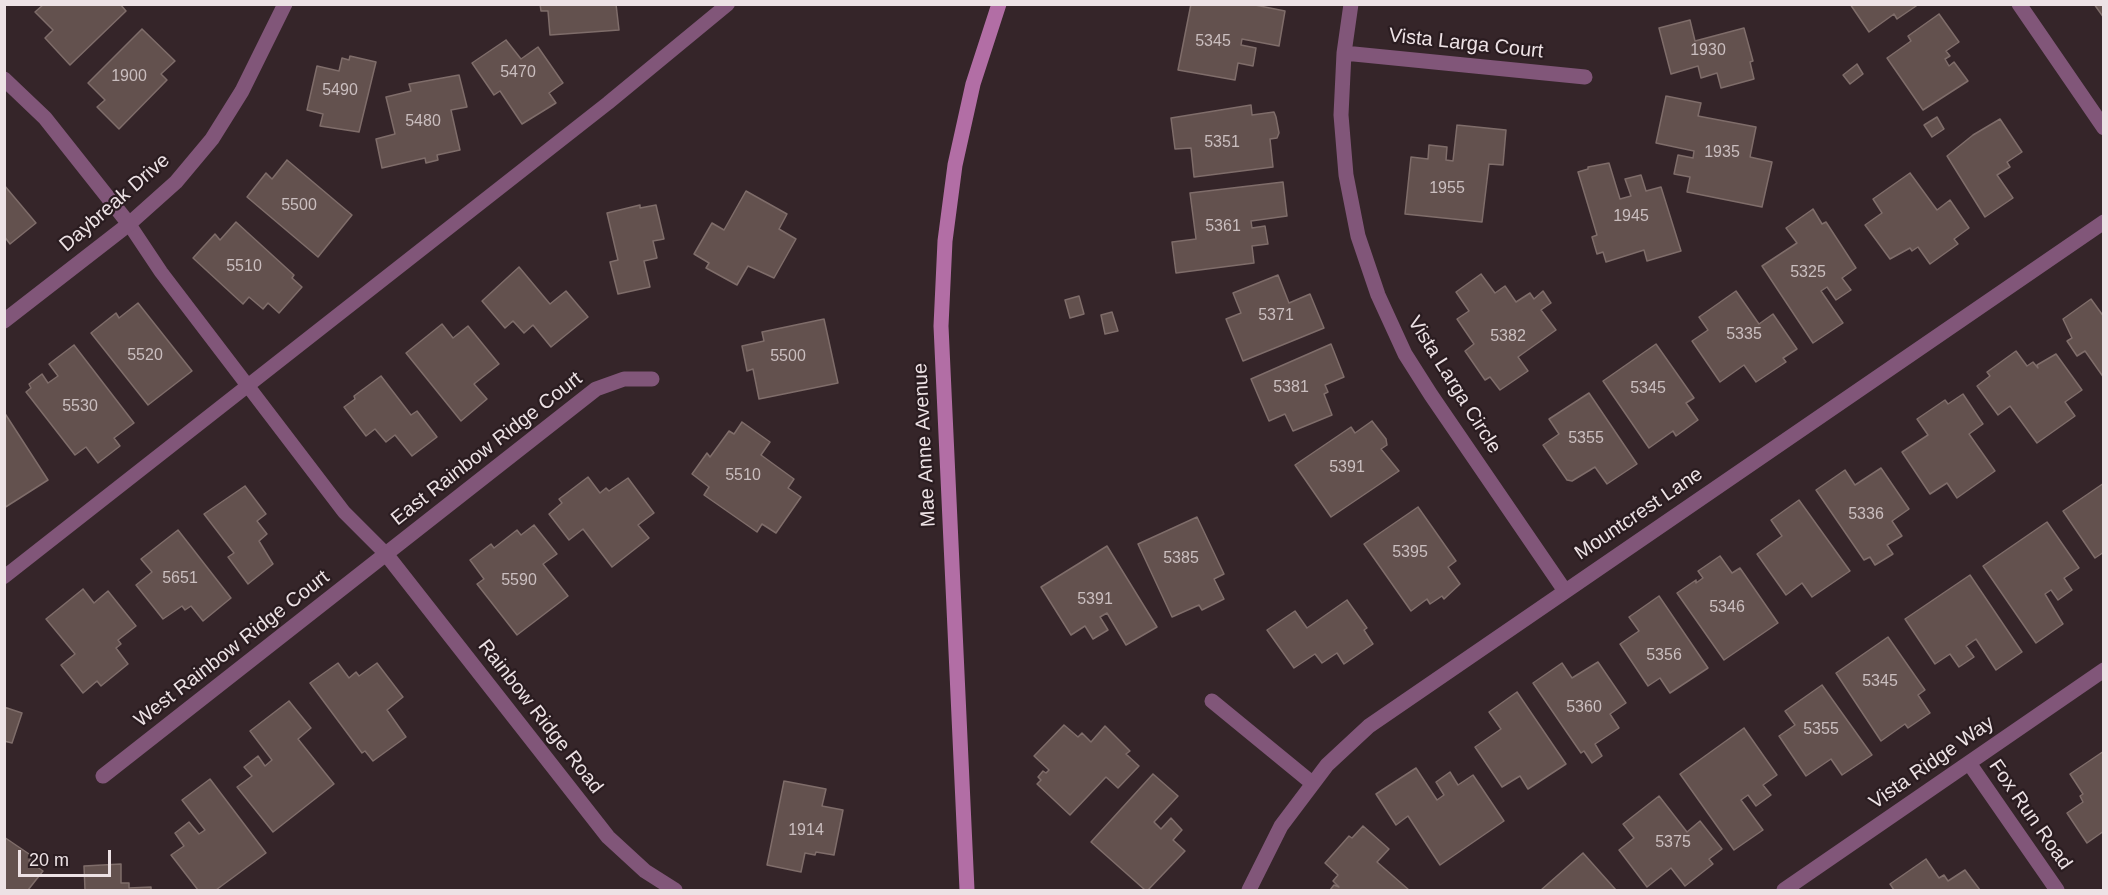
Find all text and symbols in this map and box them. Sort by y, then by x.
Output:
street label: Vista Larga Court [1388,24,1544,64]
house number: 5345 [1195,32,1231,52]
house number: 1930 [1690,41,1726,61]
house number: 5470 [500,63,536,83]
house number: 1900 [111,67,147,87]
house number: 5490 [322,81,358,101]
house number: 5480 [405,112,441,132]
house number: 5351 [1204,133,1240,153]
house number: 1935 [1704,143,1740,163]
street label: Daybreak Drive [55,149,175,257]
house number: 1955 [1429,179,1465,199]
house number: 5500 [281,196,317,216]
house number: 1945 [1613,207,1649,227]
house number: 5361 [1205,217,1241,237]
house number: 5510 [226,257,262,277]
house number: 5325 [1790,263,1826,283]
house number: 5371 [1258,306,1294,326]
street label: Vista Larga Circle [1402,312,1506,458]
house number: 5335 [1726,325,1762,345]
house number: 5382 [1490,327,1526,347]
house number: 5520 [127,346,163,366]
house number: 5500 [770,347,806,367]
street label: Mae Anne Avenue [909,362,941,528]
street label: East Rainbow Ridge Court [387,367,587,531]
house number: 5381 [1273,378,1309,398]
house number: 5345 [1630,379,1666,399]
house number: 5530 [62,397,98,417]
house number: 5355 [1568,429,1604,449]
house number: 5391 [1329,458,1365,478]
street label: Mountcrest Lane [1571,462,1707,566]
house number: 5510 [725,466,761,486]
house number: 5336 [1848,505,1884,525]
house number: 5395 [1392,543,1428,563]
house number: 5385 [1163,549,1199,569]
street label: West Rainbow Ridge Court [130,565,334,733]
house number: 5651 [162,569,198,589]
house number: 5590 [501,571,537,591]
house number: 5391 [1077,590,1113,610]
house number: 5346 [1709,598,1745,618]
street label: Rainbow Ridge Road [472,635,608,799]
house number: 5356 [1646,646,1682,666]
house number: 5345 [1862,672,1898,692]
house number: 5360 [1566,698,1602,718]
street label: Vista Ridge Way [1865,711,1999,815]
house number: 5355 [1803,720,1839,740]
street label: Fox Run Road [1983,755,2077,875]
house number: 1914 [788,821,824,841]
house number: 5375 [1655,833,1691,853]
scale bar [21,838,114,876]
text: 20 m [29,850,69,870]

